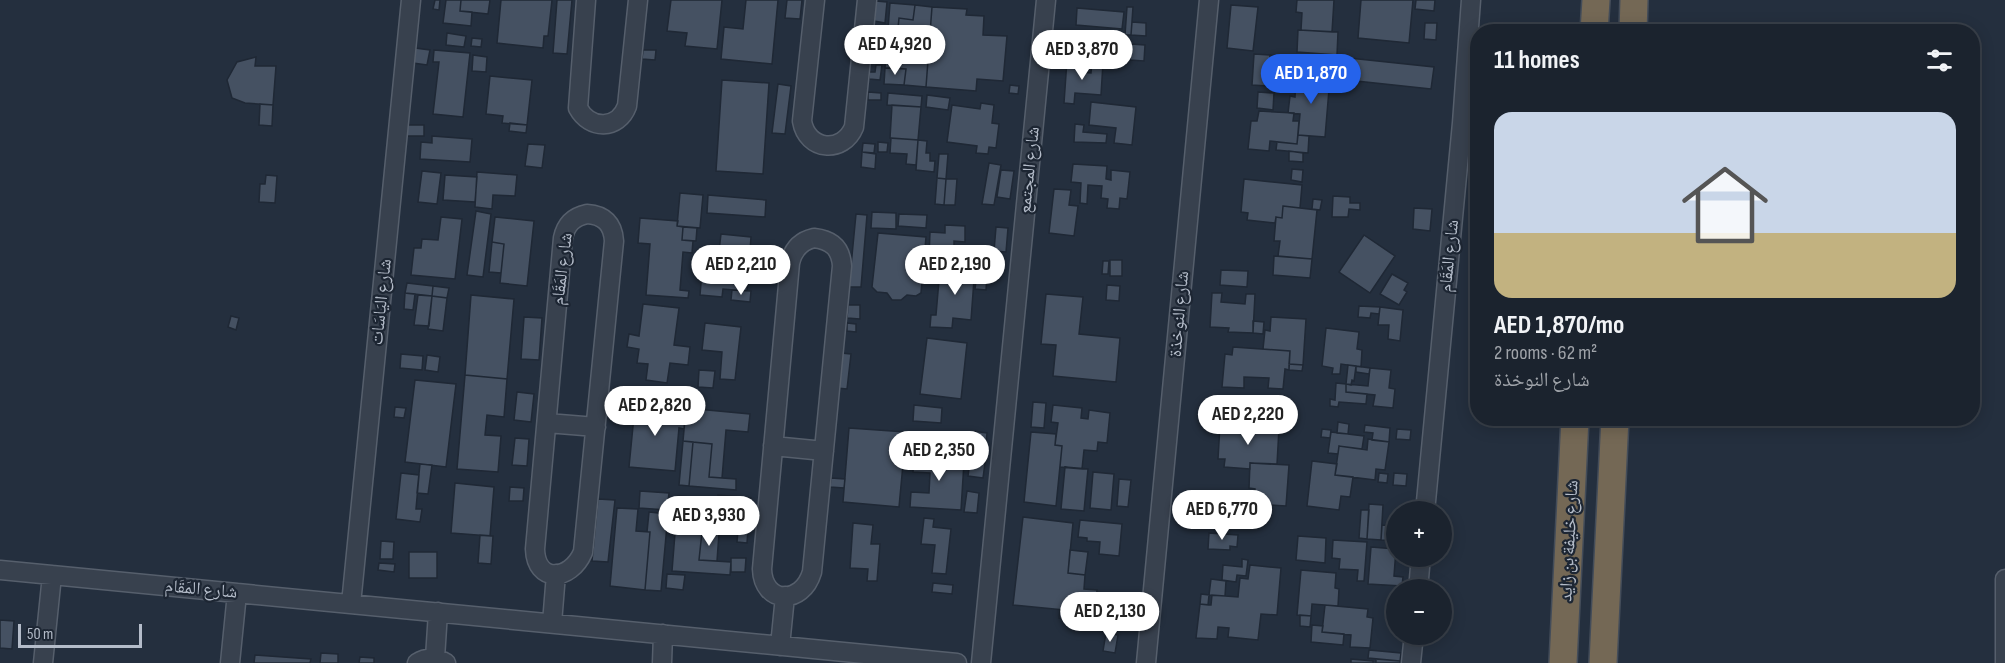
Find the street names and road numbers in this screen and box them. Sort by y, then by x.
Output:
street label: شارع المجتمع [1014,126,1045,215]
street label: شارع المَقَام [1435,219,1464,293]
street label: شارع المَقَام [547,232,578,307]
street label: شارع اليَاسَات [366,258,396,346]
street label: شارع النوخذة [1165,270,1193,358]
street label: شارع خليفة بن زايد [1555,480,1583,602]
street label: شارع المَقَام [164,575,238,604]

